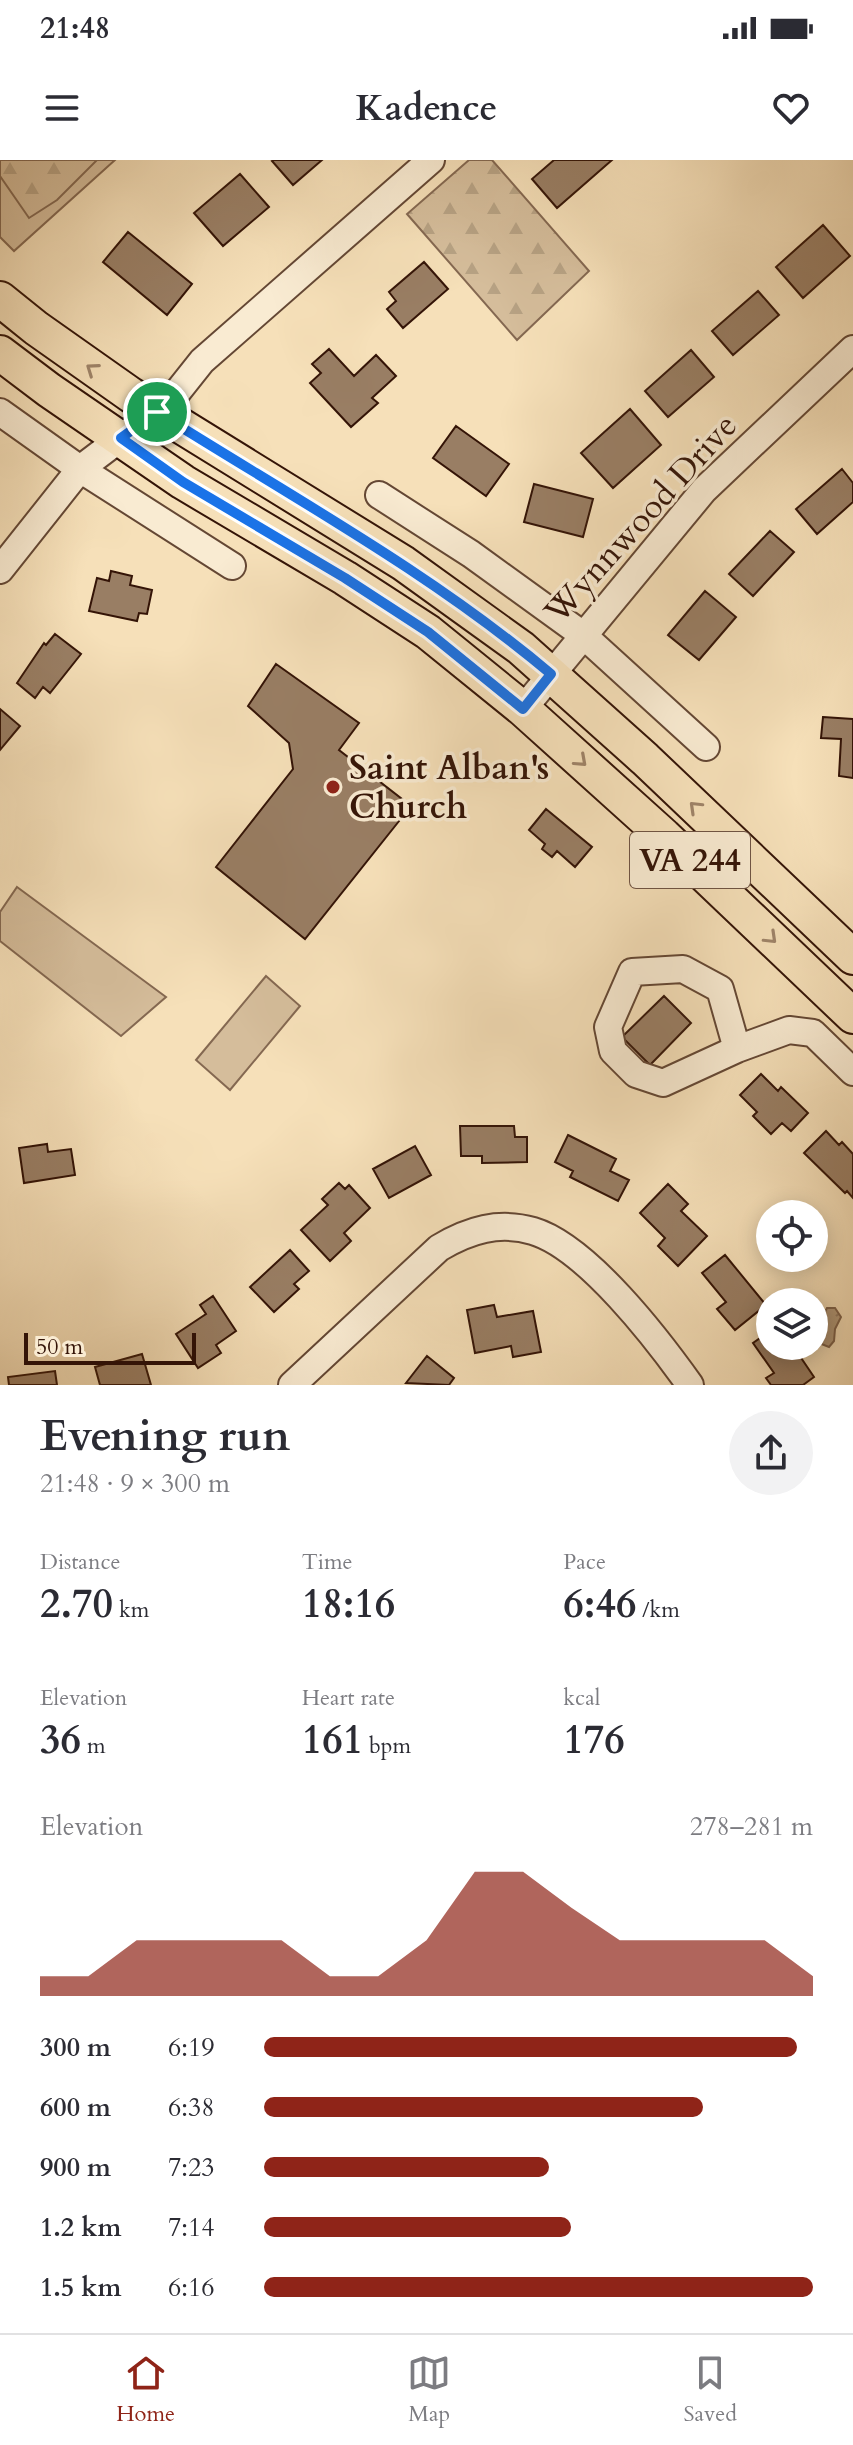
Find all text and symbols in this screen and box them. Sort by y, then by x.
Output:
text: 21:48 [40,8,110,49]
text: Kadence [356,84,497,133]
icon: menu [40,86,84,130]
icon: heart [769,86,813,130]
one-way arrow [87,364,101,379]
pin [123,378,191,446]
icon: arrive [135,390,179,434]
street label: Wynnwood Drive [533,404,747,634]
place label: Saint Alban's Church [349,745,549,830]
one-way arrow [571,751,586,766]
marker: Saint Alban's Church [324,778,342,796]
one-way arrow [690,802,704,816]
road number: VA 244 [630,832,750,888]
one-way arrow [762,929,776,943]
map controls [756,1200,828,1360]
button: locate [756,1200,828,1272]
button: layers [756,1288,828,1360]
scale bar [24,1329,196,1365]
text: 50 m [36,1332,83,1362]
text: Evening run [40,1406,290,1466]
button: share [729,1411,813,1495]
text: 21:48 · 9 × 300 m [40,1466,230,1501]
text: Distance [40,1547,120,1577]
text: Time [302,1547,353,1577]
text: Pace [563,1547,606,1577]
text: 2.70 [40,1577,113,1632]
text: 18:16 [302,1577,395,1632]
text: 6:46 [563,1577,636,1632]
text: km [113,1595,149,1625]
text: /km [636,1595,680,1625]
text: Elevation [40,1683,127,1713]
text: Heart rate [302,1683,395,1713]
text: kcal [563,1683,600,1713]
text: 36 [40,1713,81,1768]
text: 161 [302,1713,363,1768]
text: 176 [563,1713,625,1768]
text: m [81,1731,106,1761]
text: bpm [363,1731,411,1761]
text: Elevation [40,1809,143,1844]
text: 278–281 m [690,1809,813,1844]
text: 300 m [40,2030,111,2065]
text: 6:19 [168,2030,215,2065]
text: 600 m [40,2090,111,2125]
text: 6:38 [168,2090,215,2125]
text: 900 m [40,2150,111,2185]
text: 7:23 [168,2150,215,2185]
text: 1.2 km [40,2210,121,2245]
text: 7:14 [168,2210,215,2245]
text: 1.5 km [40,2270,121,2305]
text: 6:16 [168,2270,215,2305]
tab: Home [116,2351,175,2429]
tab: Map [407,2351,451,2429]
tab: Saved [684,2351,737,2429]

